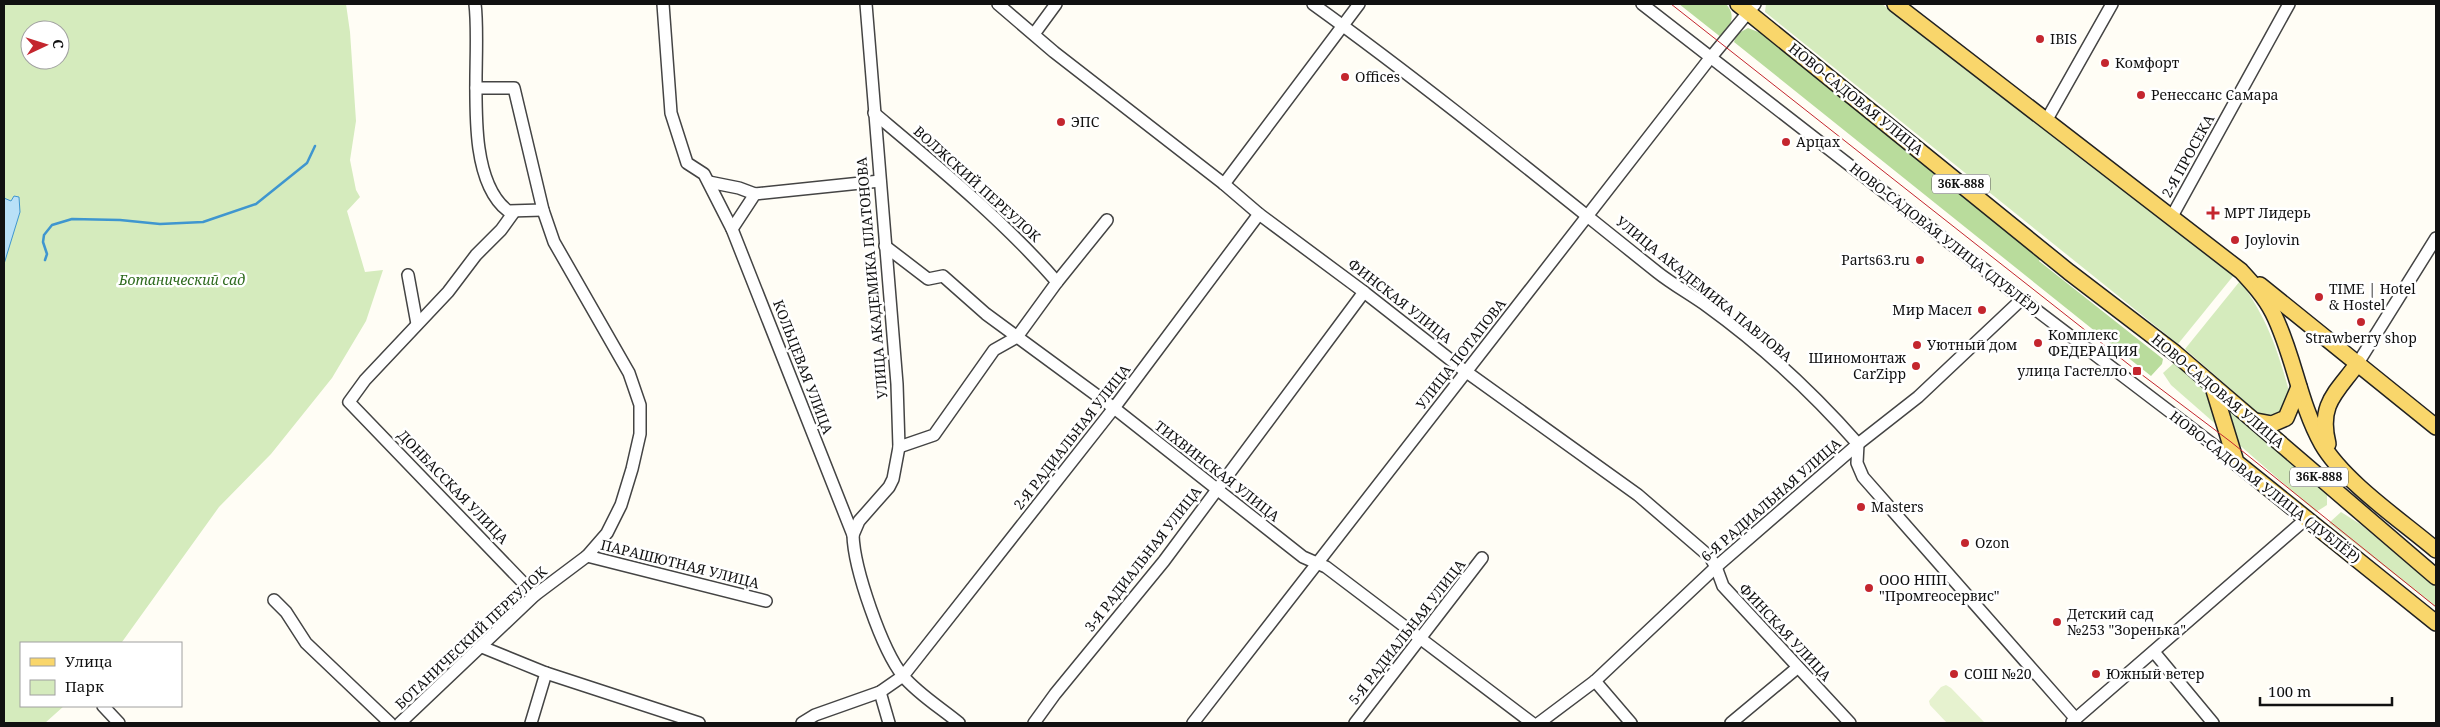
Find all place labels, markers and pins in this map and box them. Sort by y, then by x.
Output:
place label: IBIS [2050,29,2077,48]
marker: IBIS [2034,33,2046,45]
place label: Комфорт [2115,53,2180,72]
marker: Комфорт [2099,57,2111,69]
place label: Offices [1355,67,1400,86]
marker: Offices [1339,71,1351,83]
place label: Ренессанс Самара [2151,85,2279,104]
marker: Ренессанс Самара [2135,89,2147,101]
place label: ЭПС [1071,112,1100,131]
marker: ЭПС [1055,116,1067,128]
place label: Арцах [1796,132,1841,151]
marker: Арцах [1780,136,1792,148]
place label: МРТ Лидерь [2224,203,2311,222]
marker: МРТ Лидерь [2206,206,2220,220]
place label: Joylovin [2244,230,2300,249]
marker: Joylovin [2229,234,2241,246]
place label: Parts63.ru [1841,250,1910,269]
marker: Parts63.ru [1914,254,1926,266]
place label: TIME | Hotel & Hostel [2329,279,2416,314]
marker: TIME | Hotel & Hostel [2313,291,2325,303]
place label: Мир Масел [1892,300,1972,319]
marker: Мир Масел [1976,304,1988,316]
marker: Strawberry shop [2355,316,2367,328]
place label: Комплекс ФЕДЕРАЦИЯ [2048,325,2138,360]
place label: Strawberry shop [2305,328,2417,347]
place label: Уютный дом [1927,335,2017,354]
marker: Комплекс ФЕДЕРАЦИЯ [2032,337,2044,349]
marker: Уютный дом [1911,339,1923,351]
place label: Шиномонтаж CarZipp [1808,348,1907,383]
marker: Шиномонтаж CarZipp [1910,360,1922,372]
place label: улица Гастелло [2017,361,2127,380]
marker: улица Гастелло [2131,365,2143,377]
place label: Masters [1871,497,1924,516]
marker: Masters [1855,501,1867,513]
place label: Ozon [1975,533,2010,552]
marker: Ozon [1959,537,1971,549]
place label: ООО НПП "Промгеосервис" [1879,570,2000,605]
marker: ООО НПП "Промгеосервис" [1863,582,1875,594]
place label: Детский сад №253 "Зоренька" [2067,604,2186,639]
marker: Детский сад №253 "Зоренька" [2051,616,2063,628]
place label: СОШ №20 [1964,664,2032,683]
place label: Южный ветер [2106,664,2205,683]
marker: СОШ №20 [1948,668,1960,680]
marker: Южный ветер [2090,668,2102,680]

